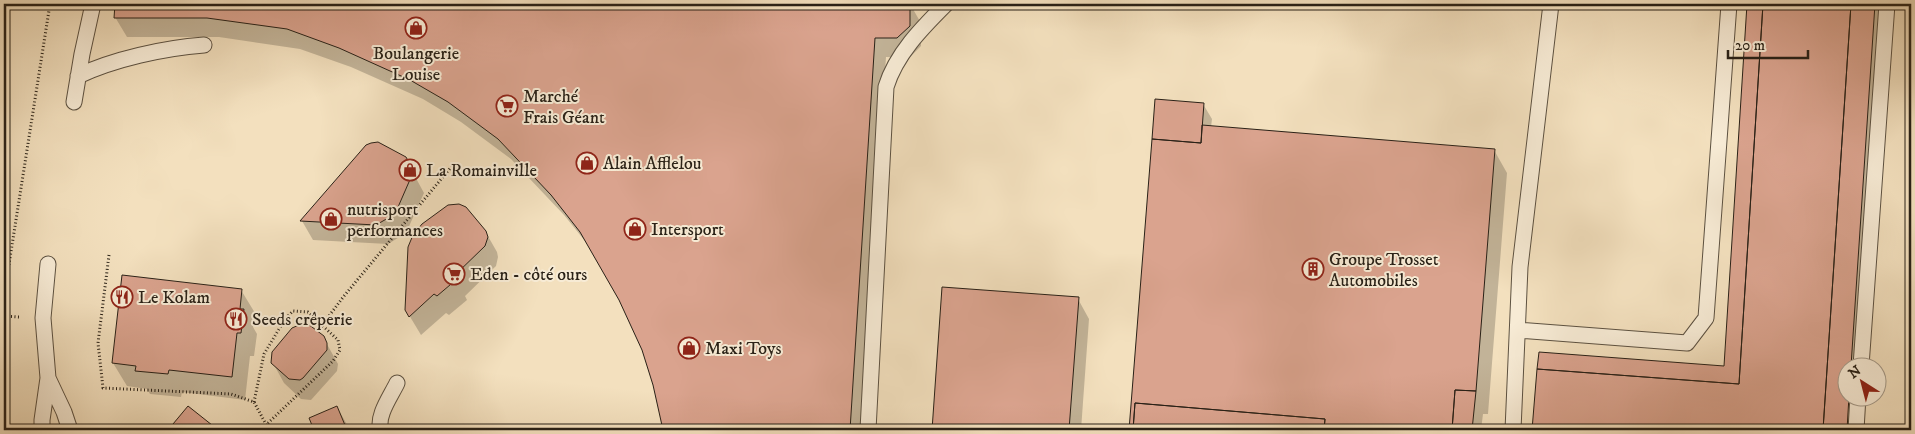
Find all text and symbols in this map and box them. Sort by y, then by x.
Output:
shop icon: Boulangerie Louise [404,16,428,40]
scale bar [1728,28,1808,60]
text: 20 m [1735,36,1765,55]
place label: Boulangerie Louise [373,43,459,86]
place label: Marché Frais Géant [523,86,605,129]
supermarket icon: Marché Frais Géant [495,94,519,118]
shop icon: Alain Afflelou [575,151,599,175]
place label: Alain Afflelou [603,153,702,175]
shop icon: La Romainville [398,158,422,182]
place label: La Romainville [426,160,537,182]
place label: nutrisport performances [346,199,443,242]
shop icon: nutrisport performances [319,207,343,231]
shop icon: Intersport [623,217,647,241]
place label: Intersport [651,219,724,241]
place label: Groupe Trosset Automobiles [1329,249,1439,292]
building icon: Groupe Trosset Automobiles [1301,257,1325,281]
supermarket icon: Eden - côté ours [442,262,466,286]
place label: Eden - côté ours [470,264,587,286]
restaurant icon: Le Kolam [110,285,134,309]
place label: Le Kolam [138,287,210,309]
restaurant icon: Seeds crêperie [224,307,248,331]
place label: Seeds crêperie [252,309,352,331]
shop icon: Maxi Toys [677,336,701,360]
place label: Maxi Toys [705,338,781,360]
north arrow [1838,356,1888,406]
text: N [1845,361,1865,383]

